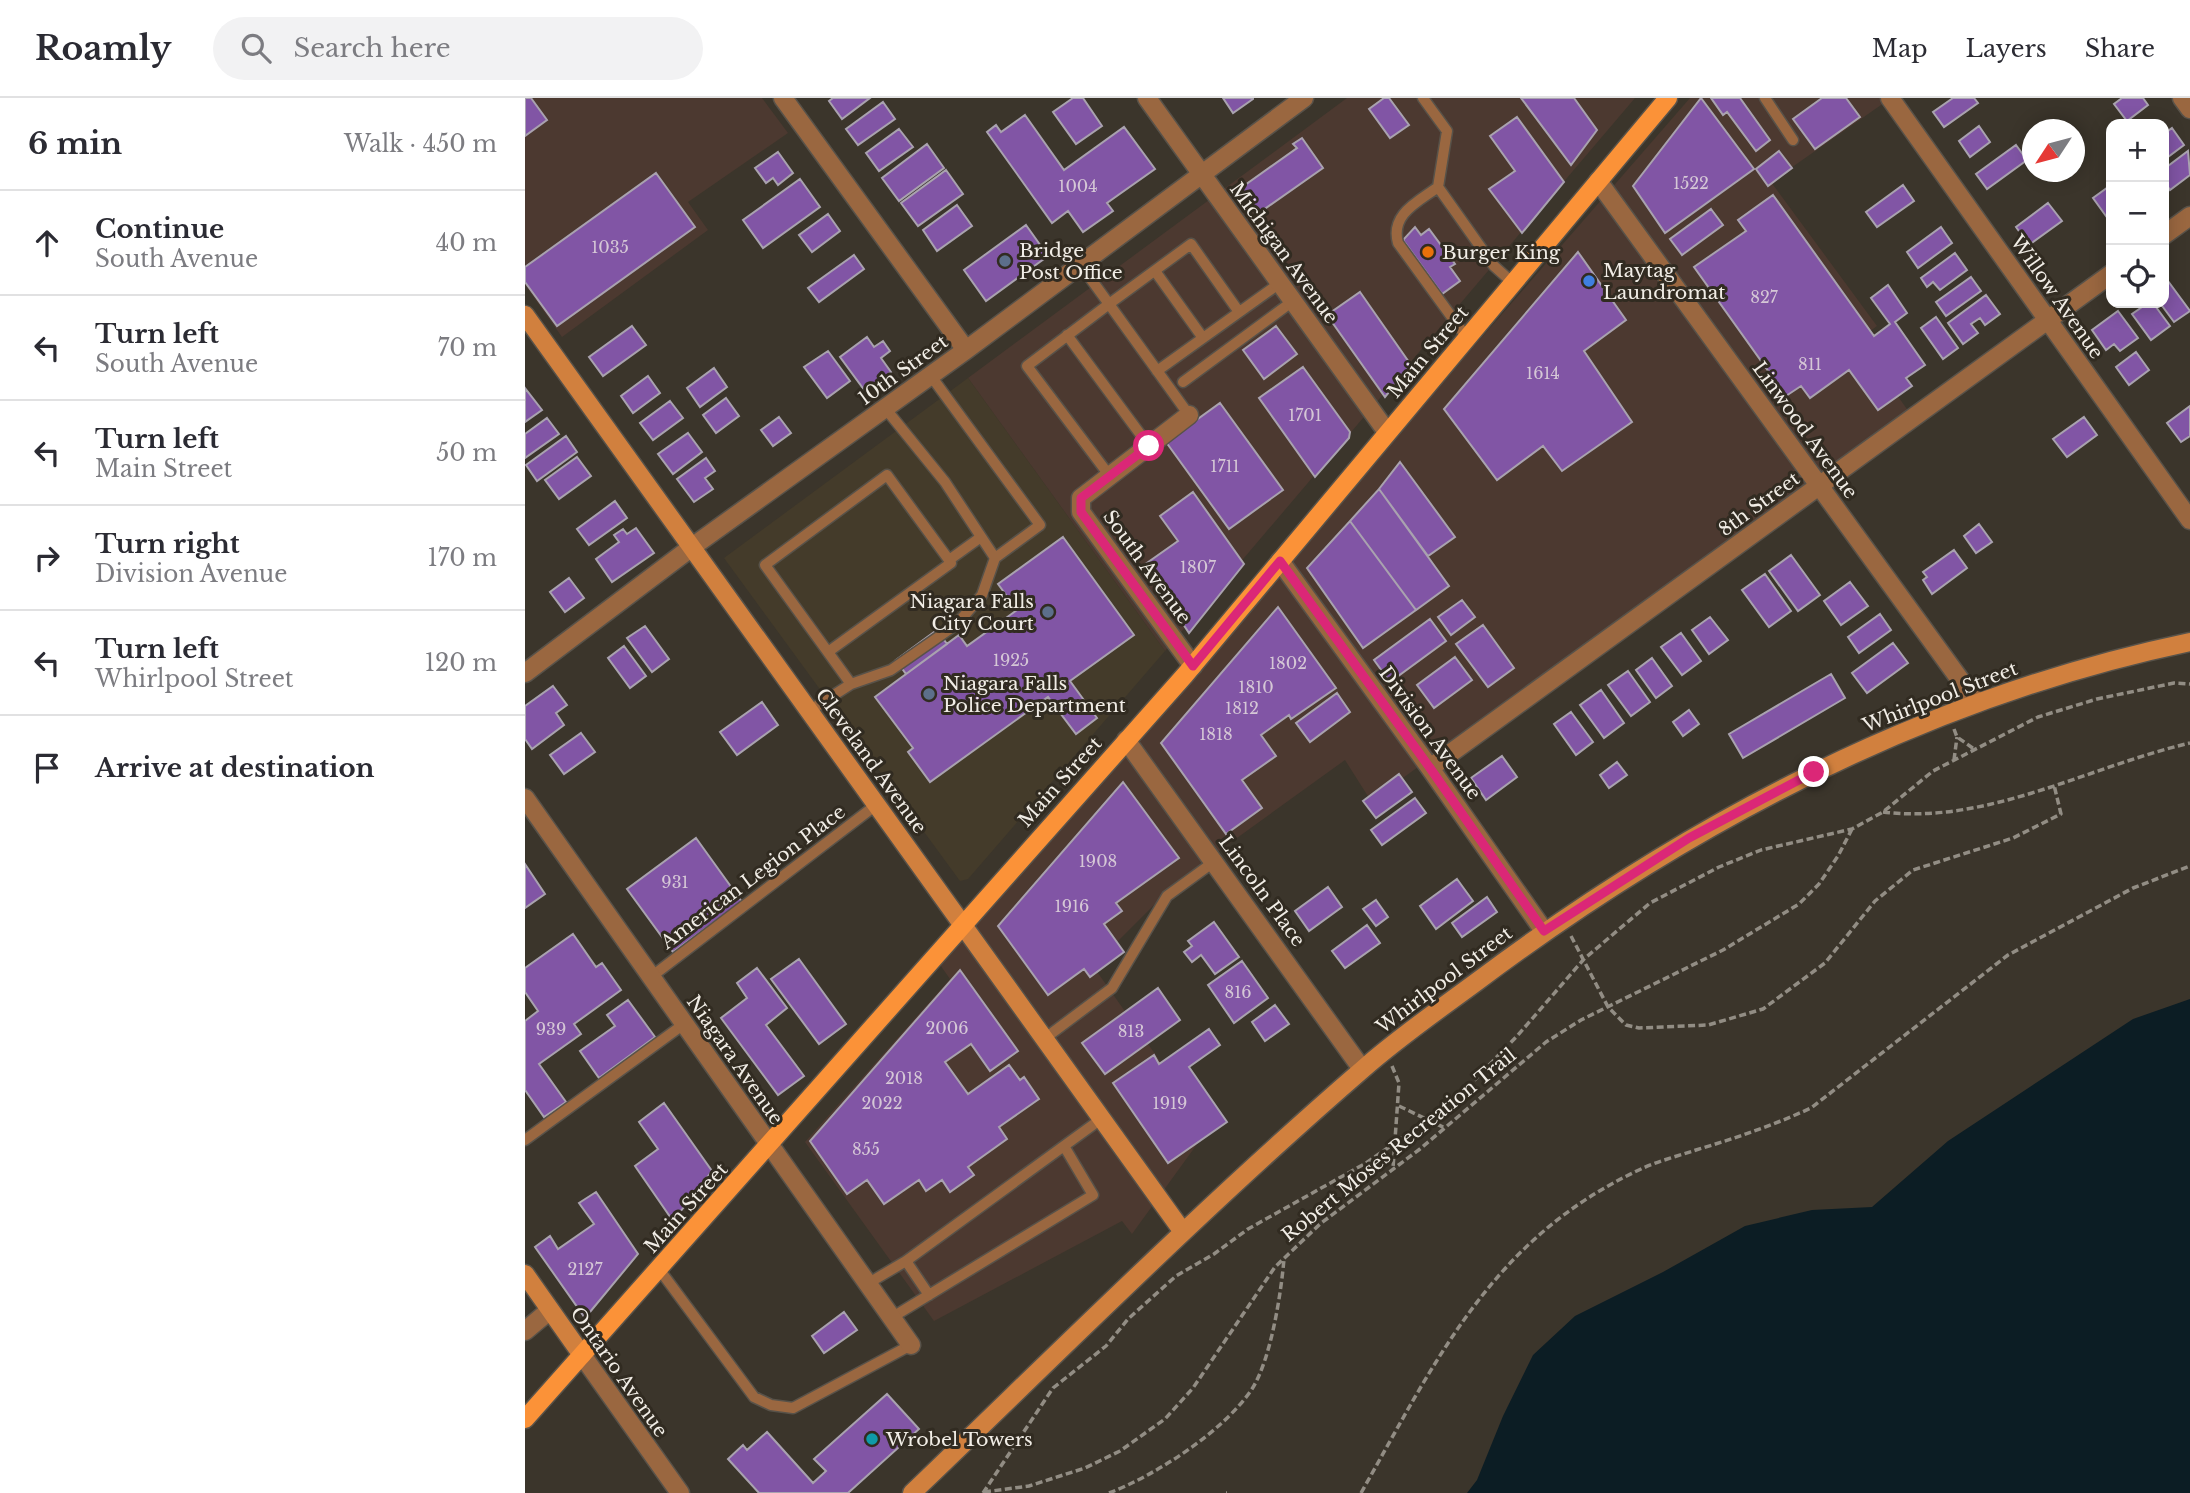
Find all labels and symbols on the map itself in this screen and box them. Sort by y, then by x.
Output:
north arrow [2022,119,2085,182]
house number: 1522 [1673,173,1709,193]
house number: 1004 [1058,176,1098,196]
street label: Michigan Avenue [1225,178,1343,328]
street label: Willow Avenue [2005,230,2108,363]
house number: 1035 [591,237,629,257]
place label: Bridge Post Office [1019,239,1123,284]
place label: Burger King [1442,241,1561,264]
marker: Burger King [1420,244,1436,260]
marker: Bridge Post Office [997,253,1013,269]
place label: Maytag Laundromat [1603,259,1726,304]
marker: Maytag Laundromat [1581,273,1597,289]
house number: 827 [1750,287,1779,307]
street label: Main Street [1383,301,1474,403]
street label: 10th Street [854,329,953,410]
house number: 811 [1798,354,1822,374]
street label: Linwood Avenue [1748,357,1862,503]
house number: 1614 [1526,363,1560,383]
house number: 1701 [1288,405,1322,425]
route start [1133,430,1164,461]
house number: 1711 [1210,456,1240,476]
street label: 8th Street [1714,466,1805,541]
street label: South Avenue [1098,506,1196,628]
house number: 1807 [1180,557,1217,577]
place label: Niagara Falls City Court [910,590,1035,635]
marker: Niagara Falls City Court [1040,604,1056,620]
house number: 1925 [993,650,1029,670]
house number: 1802 [1269,653,1307,673]
street label: Whirlpool Street [1858,657,2021,737]
street label: Division Avenue [1374,662,1486,804]
place label: Niagara Falls Police Department [943,672,1127,717]
house number: 1810 [1238,677,1274,697]
street label: Cleveland Avenue [811,684,931,838]
marker: Niagara Falls Police Department [921,686,937,702]
house number: 1812 [1225,698,1259,718]
house number: 1818 [1199,724,1233,744]
street label: Main Street [1014,732,1107,832]
route end [1798,756,1829,787]
street label: American Legion Place [655,800,850,955]
street label: Lincoln Place [1214,831,1310,951]
house number: 1908 [1079,851,1117,871]
house number: 931 [661,872,689,892]
house number: 1916 [1055,896,1089,916]
street label: Whirlpool Street [1371,921,1517,1039]
house number: 816 [1224,982,1252,1002]
street label: Niagara Avenue [682,991,788,1129]
house number: 2006 [926,1018,969,1038]
house number: 939 [536,1019,566,1039]
house number: 813 [1118,1021,1144,1041]
street label: Robert Moses Recreation Trail [1277,1043,1521,1247]
house number: 2018 [885,1068,923,1088]
house number: 2022 [862,1093,903,1113]
house number: 1919 [1153,1093,1187,1113]
house number: 855 [852,1139,880,1159]
street label: Main Street [640,1158,733,1258]
house number: 2127 [568,1259,603,1279]
street label: Ontario Avenue [565,1302,673,1442]
place label: Wrobel Towers [885,1428,1033,1451]
marker: Wrobel Towers [864,1431,880,1447]

